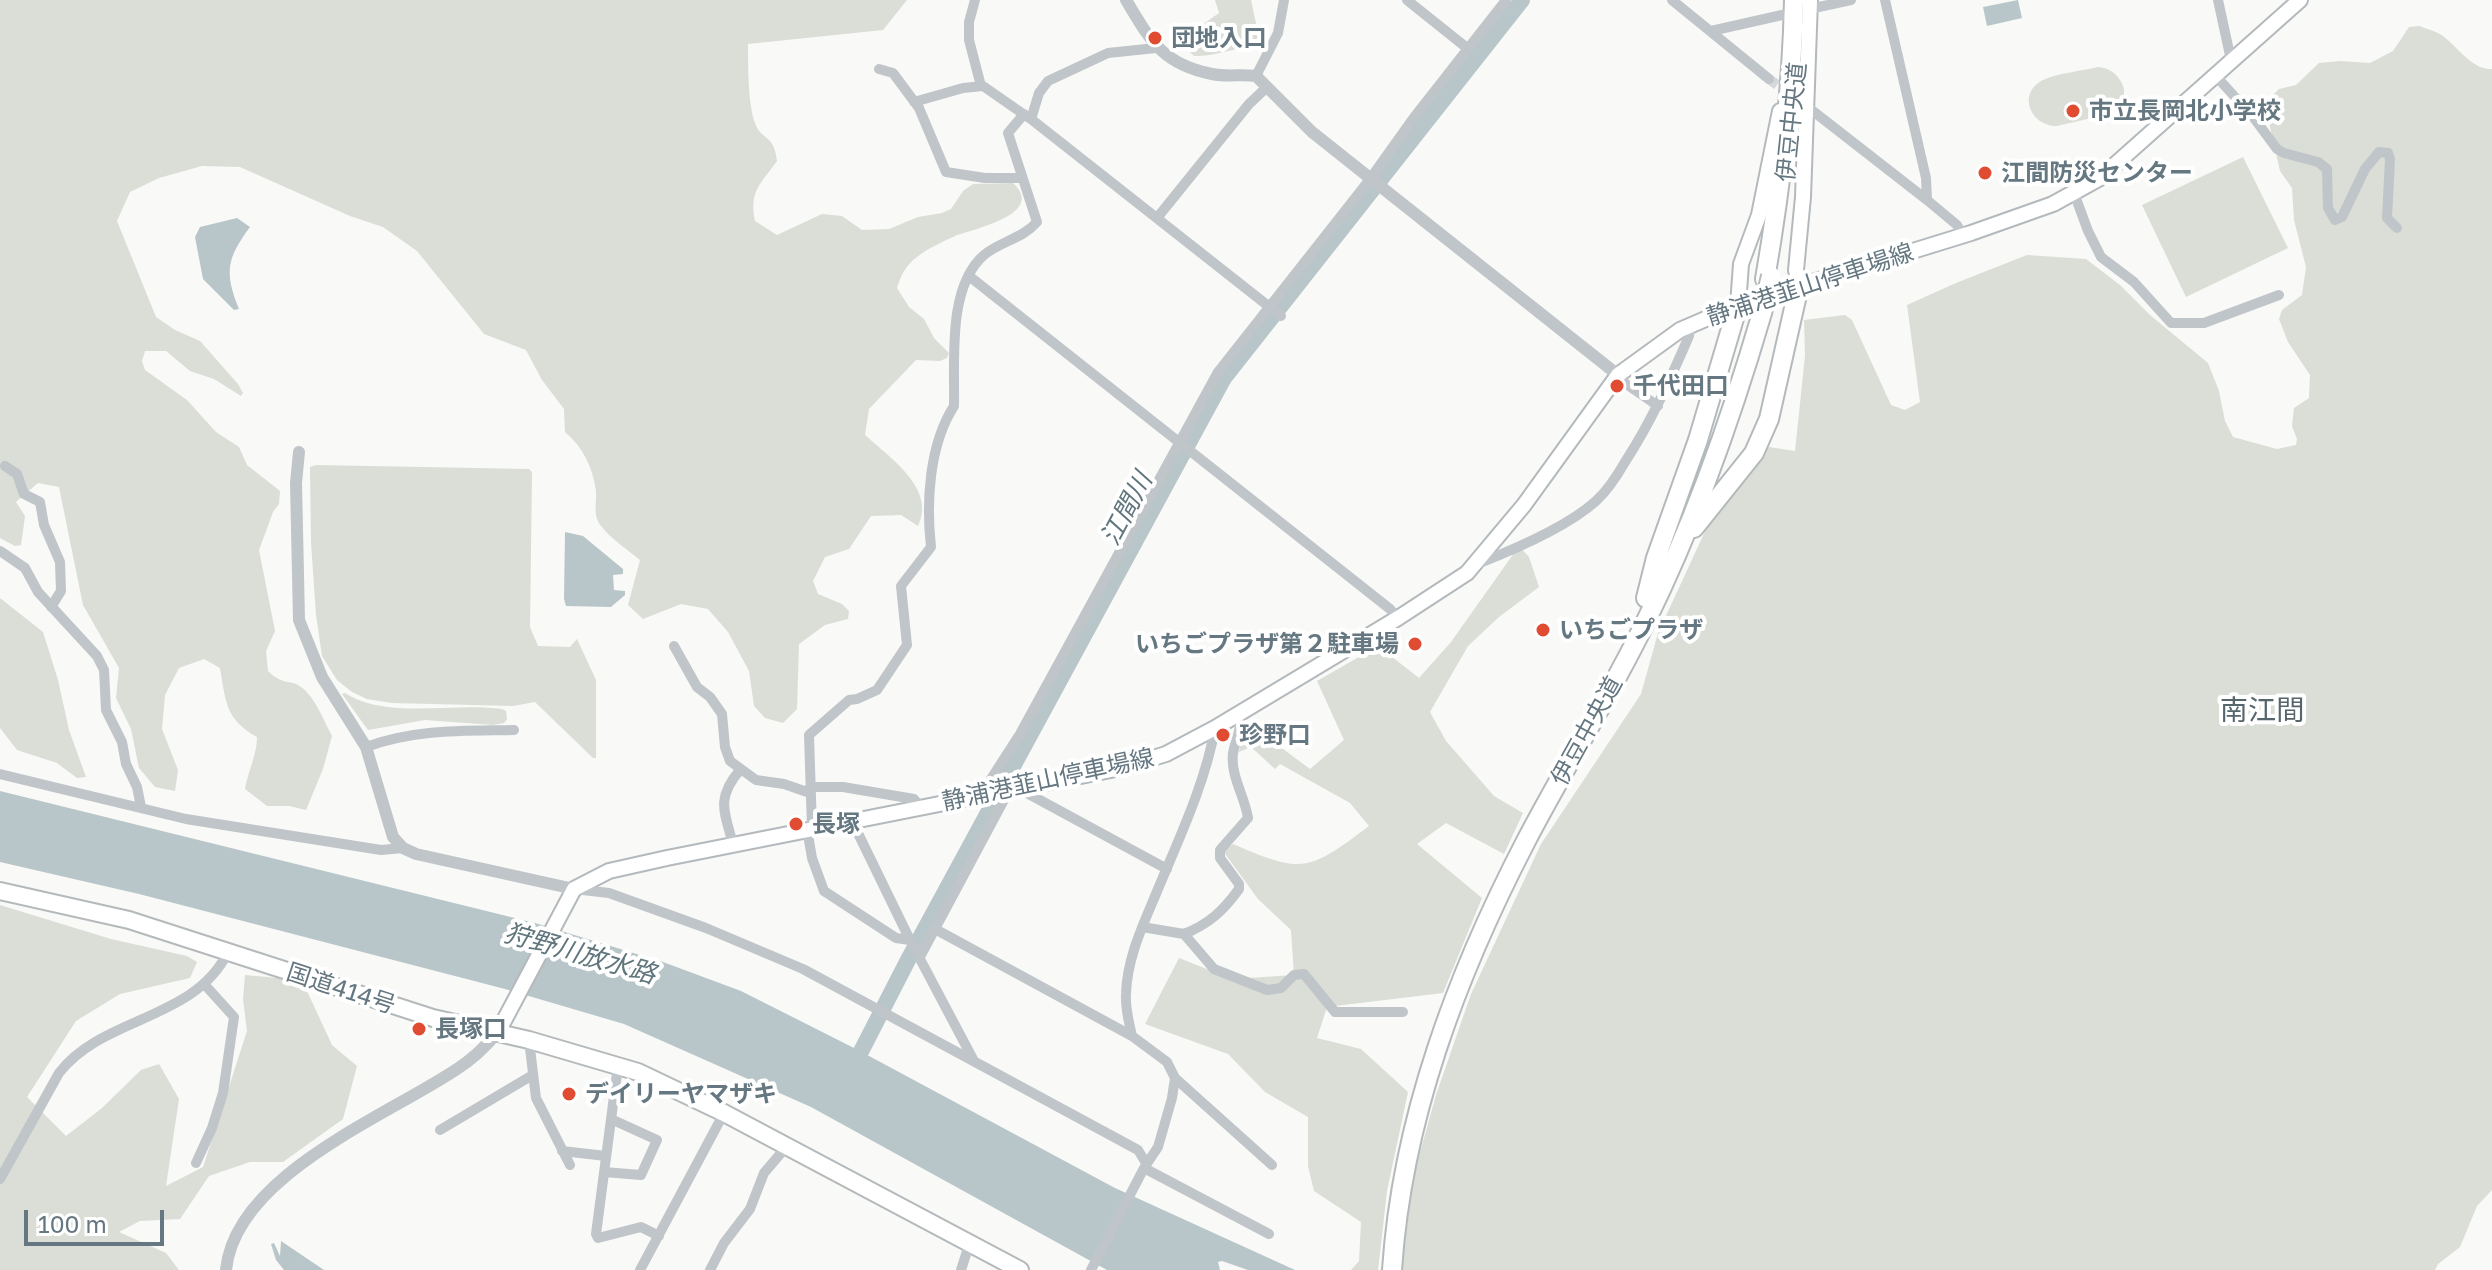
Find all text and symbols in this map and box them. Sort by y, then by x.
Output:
place label: 団地入口 [1171,24,1267,52]
marker: 団地入口 [1146,29,1164,47]
street label: 伊豆中央道 [1771,61,1813,183]
place label: 市立長岡北小学校 [2089,97,2281,125]
marker: 市立長岡北小学校 [2064,102,2082,120]
place label: 江間防災センター [2001,159,2193,187]
marker: 江間防災センター [1976,164,1994,182]
street label: 静浦港韮山停車場線 [1703,238,1917,332]
place label: 千代田口 [1633,372,1729,400]
marker: 千代田口 [1608,377,1626,395]
water label: 江間川 [1095,467,1159,551]
place label: いちごプラザ [1559,616,1703,644]
marker: いちごプラザ [1534,621,1552,639]
place label: いちごプラザ第２駐車場 [1135,630,1399,658]
marker: いちごプラザ第２駐車場 [1406,635,1424,653]
street label: 伊豆中央道 [1545,672,1629,790]
district label: 南江間 [2220,694,2304,728]
place label: 珍野口 [1239,721,1311,749]
marker: 珍野口 [1214,726,1232,744]
street label: 静浦港韮山停車場線 [939,743,1157,817]
place label: 長塚 [812,810,860,838]
marker: 長塚 [787,815,805,833]
water label: 狩野川放水路 [501,918,659,990]
street label: 国道414号 [283,958,399,1020]
place label: 長塚口 [435,1015,507,1043]
marker: 長塚口 [410,1020,428,1038]
place label: デイリーヤマザキ [585,1080,777,1108]
marker: デイリーヤマザキ [560,1085,578,1103]
scale bar [28,1194,168,1244]
text: 100 m [38,1209,107,1238]

